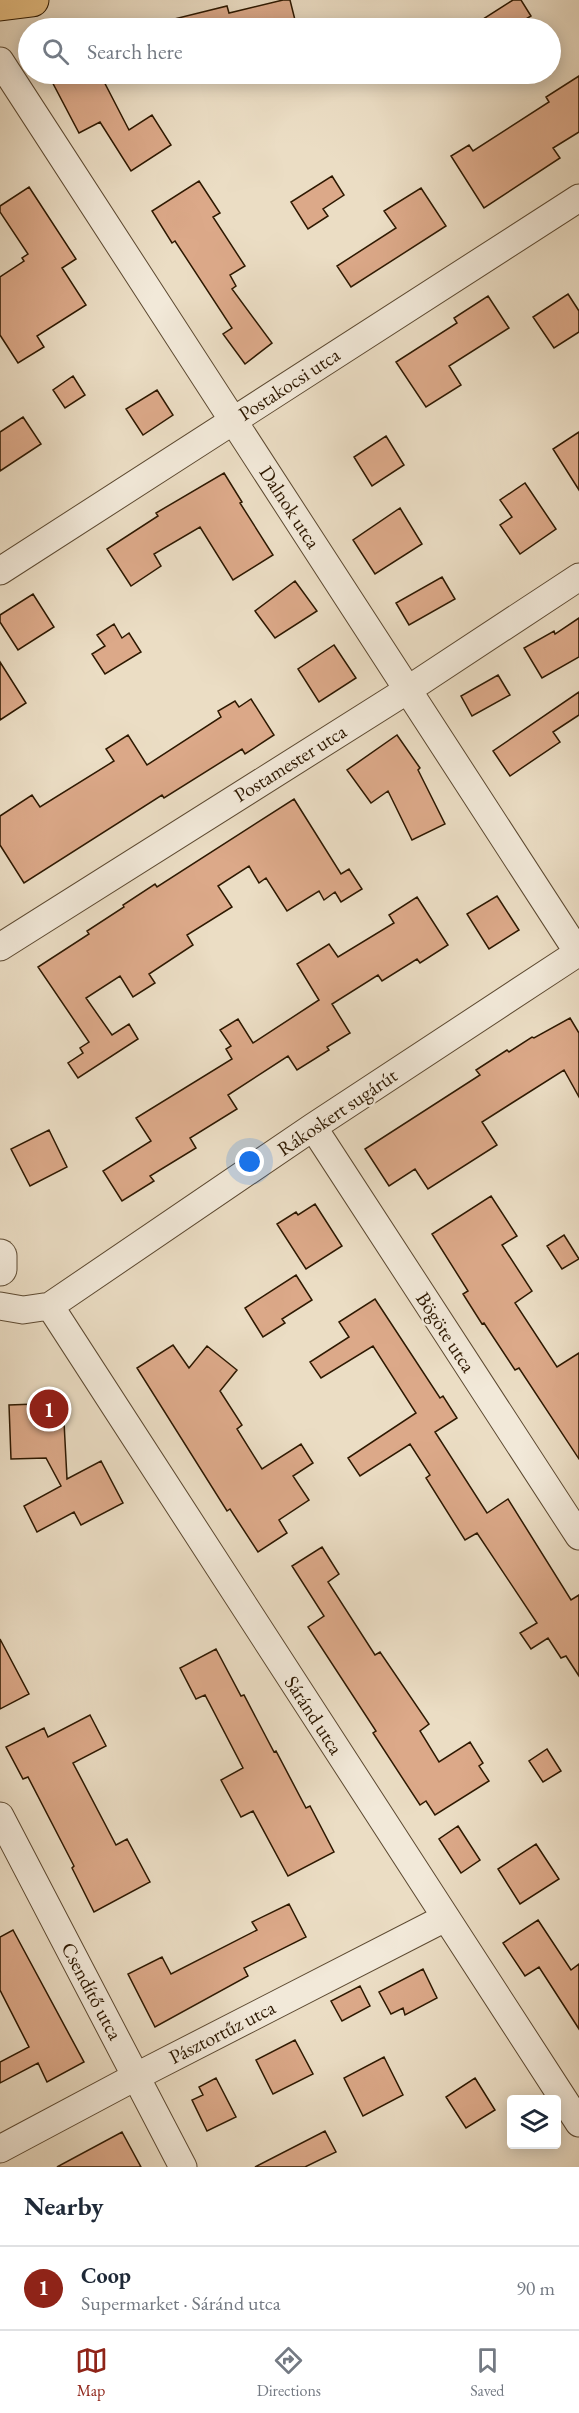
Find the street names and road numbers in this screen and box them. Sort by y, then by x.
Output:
street label: Postakocsi utca [233,341,345,427]
street label: Dalnok utca [253,460,327,554]
street label: Postamester utca [229,718,351,808]
street label: Rákoskert sugárút [272,1062,403,1162]
street label: Bögöte utca [410,1287,482,1377]
street label: Sáránd utca [279,1670,349,1760]
street label: Csendítő utca [55,1938,129,2044]
street label: Pásztortűz utca [164,1994,280,2070]

